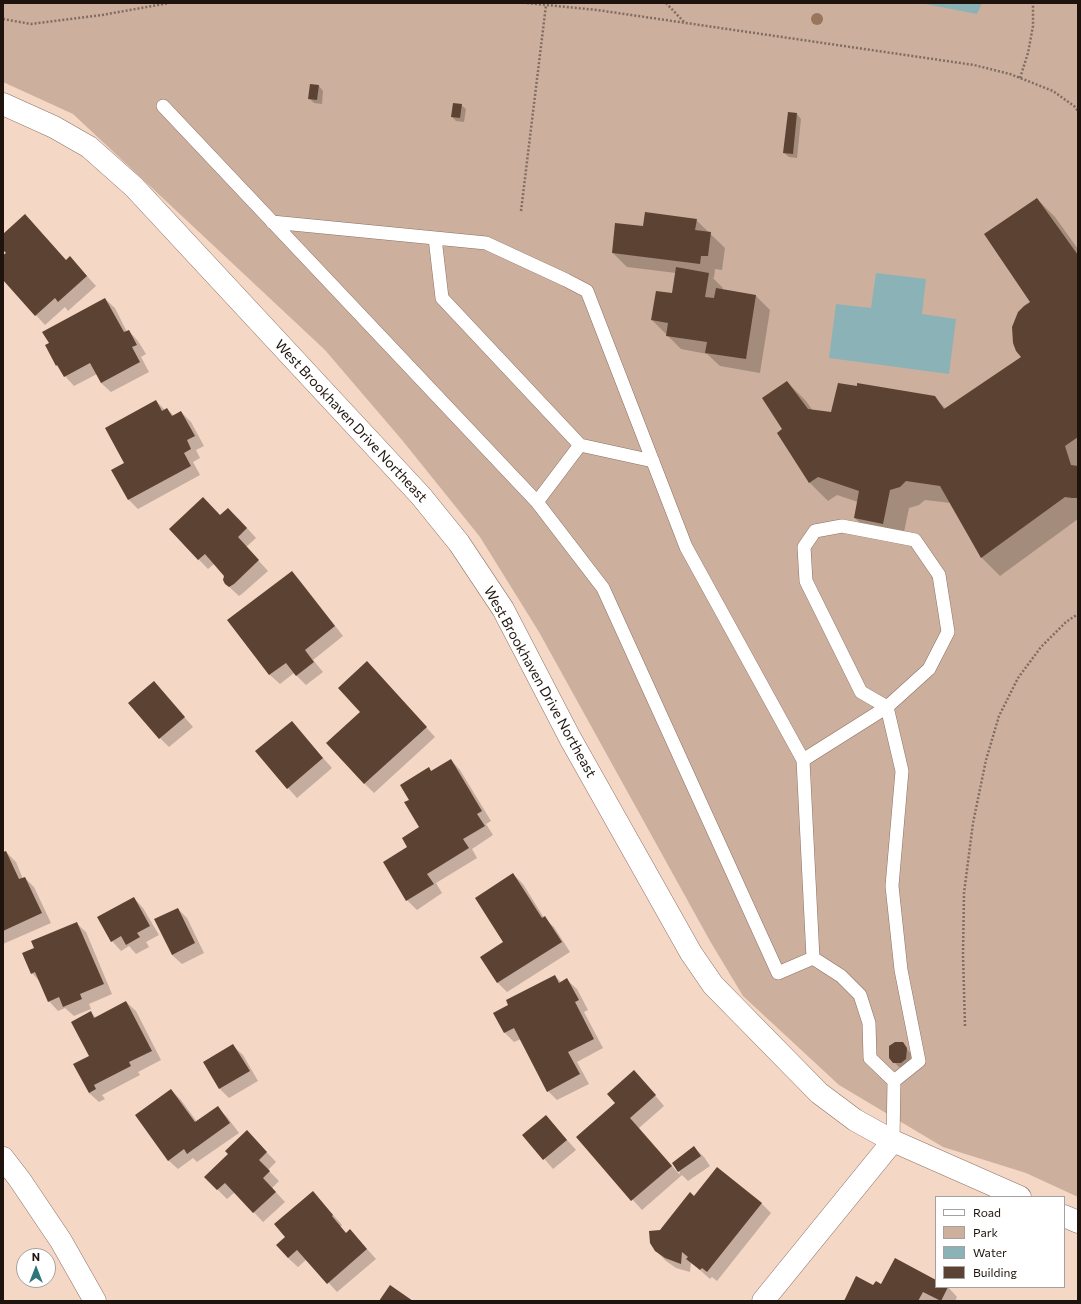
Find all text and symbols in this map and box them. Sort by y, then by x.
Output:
street label: West Brookhaven Drive Northeast [271,336,431,506]
street label: West Brookhaven Drive Northeast [480,584,600,780]
legend [935,1196,1065,1288]
text: Road [973,1205,1001,1219]
text: Park [973,1225,998,1239]
text: Water [973,1245,1007,1259]
north arrow [16,1248,56,1288]
text: N [32,1250,40,1263]
text: Building [973,1265,1017,1279]

